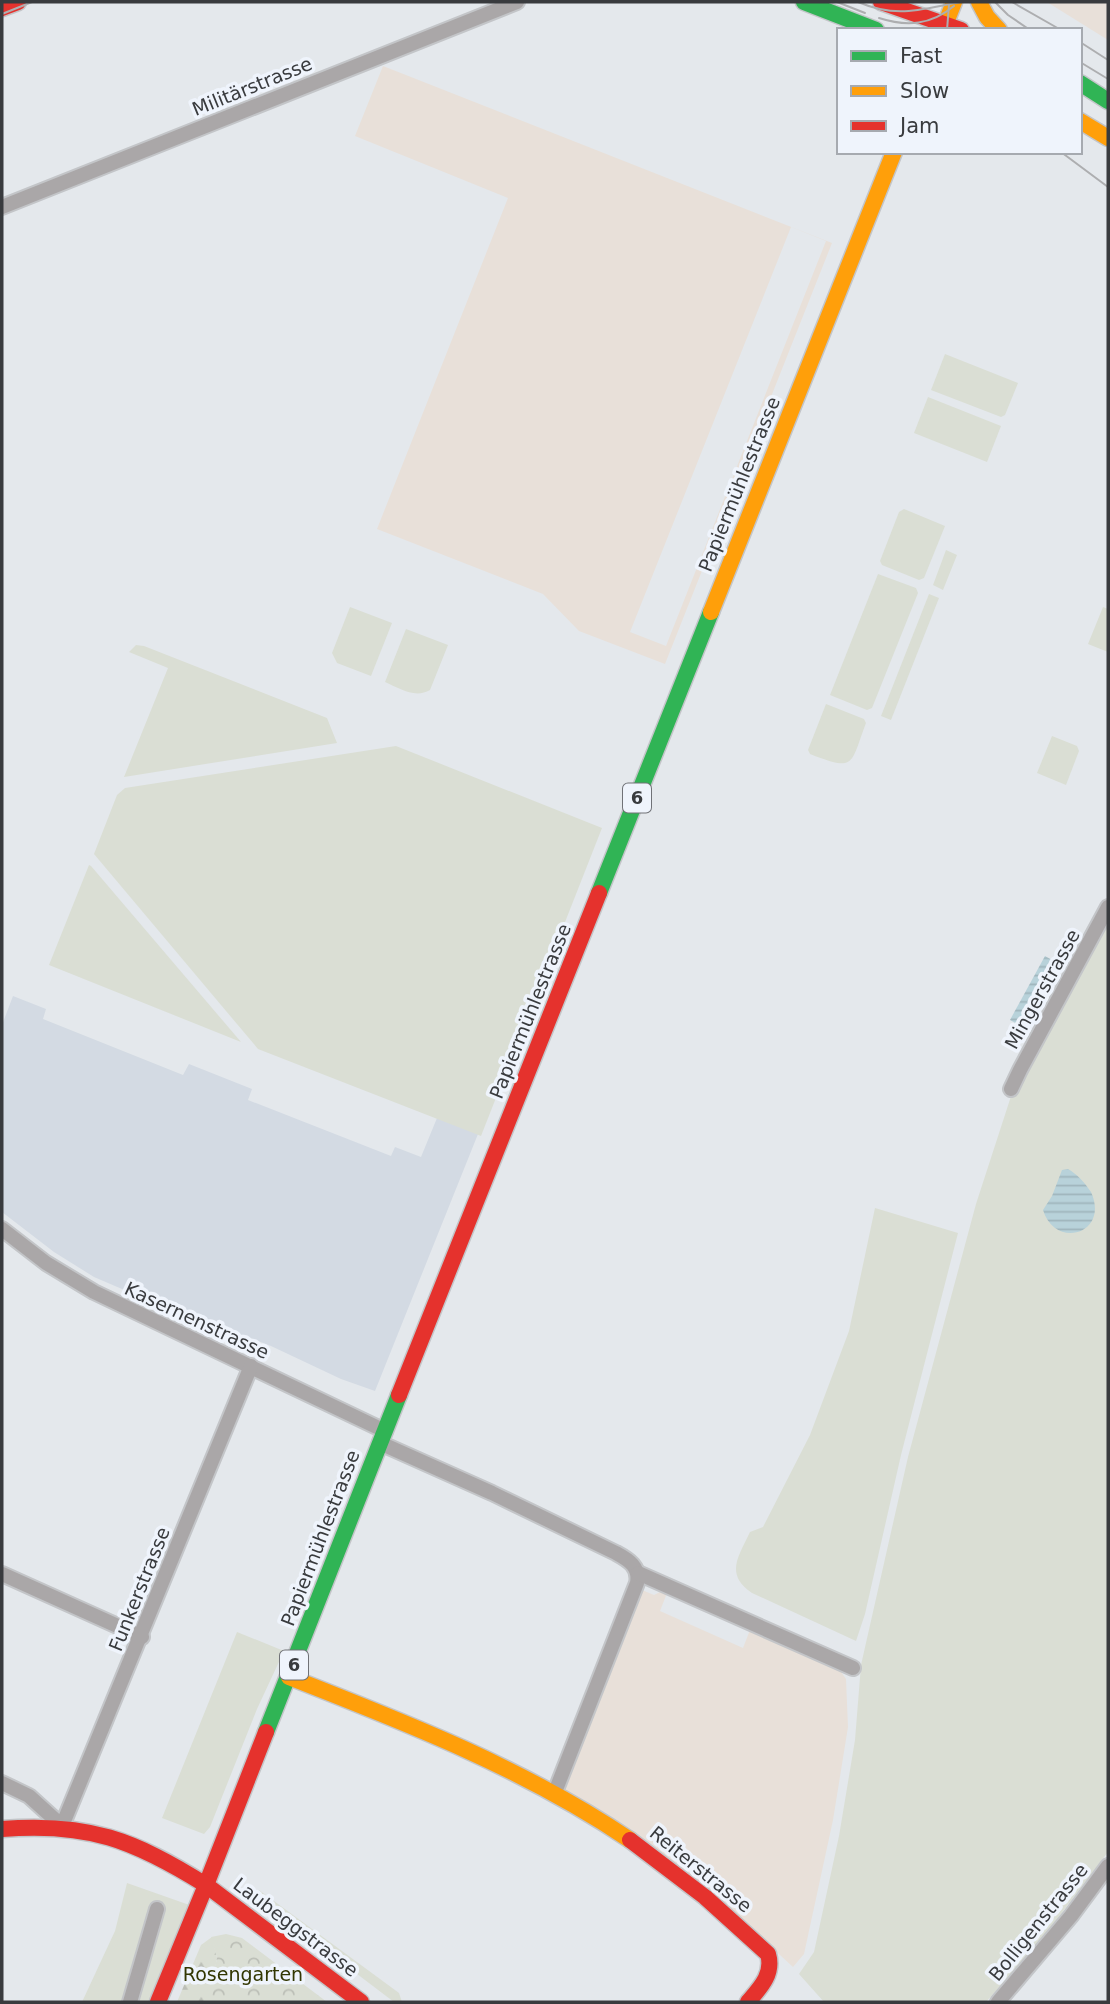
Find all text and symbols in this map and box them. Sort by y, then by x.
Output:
legend [837,28,1082,154]
text: Fast [900,44,942,68]
street label: Militärstrasse [189,52,315,120]
text: Slow [900,79,949,103]
text: Jam [898,114,940,138]
street label: Papiermühlestrasse [694,393,784,575]
road number: 6 [623,784,651,812]
street label: Papiermühlestrasse [485,920,575,1102]
street label: Mingerstrasse [1000,925,1084,1053]
street label: Kasernenstrasse [121,1277,273,1363]
street label: Papiermühlestrasse [276,1447,364,1629]
street label: Funkerstrasse [104,1524,174,1654]
road number: 6 [280,1650,308,1680]
street label: Reiterstrasse [646,1821,756,1917]
street label: Bolligenstrasse [984,1859,1092,1985]
street label: Laubeggstrasse [229,1873,363,1981]
park label: Rosengarten [183,1963,303,1985]

